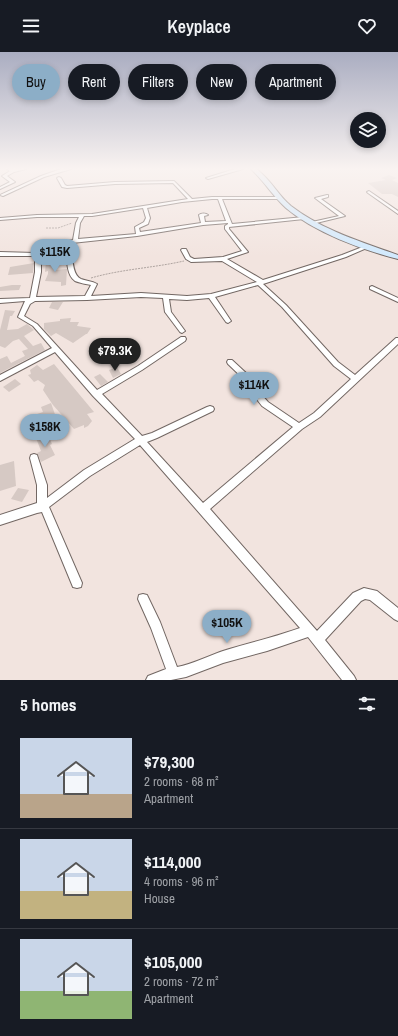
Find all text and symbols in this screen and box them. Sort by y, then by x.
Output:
text: Keyplace [167,14,231,39]
icon: menu [20,15,42,37]
icon: heart [356,15,378,37]
chip: Buy [12,64,60,100]
chip: Rent [68,64,120,100]
chip: Filters [128,64,188,100]
chip: New [196,64,247,100]
chip: Apartment [255,64,336,100]
map controls [350,112,386,148]
button: layers [350,112,386,148]
pin: $115K [27,239,83,273]
text: $115K [40,243,70,260]
pin: $79.3K [82,338,148,372]
text: $79.3K [98,342,132,359]
pin: $114K [226,372,282,406]
text: $114K [239,376,269,393]
pin: $158K [17,414,73,448]
text: $158K [29,418,61,435]
pin: $105K [199,610,255,644]
text: $105K [211,614,243,631]
text: 5 homes [20,693,77,716]
icon: filters [356,693,378,715]
text: $79,300 [144,750,194,773]
icon: home [52,754,100,802]
text: 2 rooms · 68 m² [144,773,219,790]
text: Apartment [144,790,193,807]
text: $114,000 [144,850,201,873]
icon: home [52,855,100,903]
text: 4 rooms · 96 m² [144,873,219,890]
text: House [144,890,175,907]
text: $105,000 [144,950,202,973]
icon: home [52,955,100,1003]
text: 2 rooms · 72 m² [144,973,219,990]
text: Apartment [144,990,193,1007]

